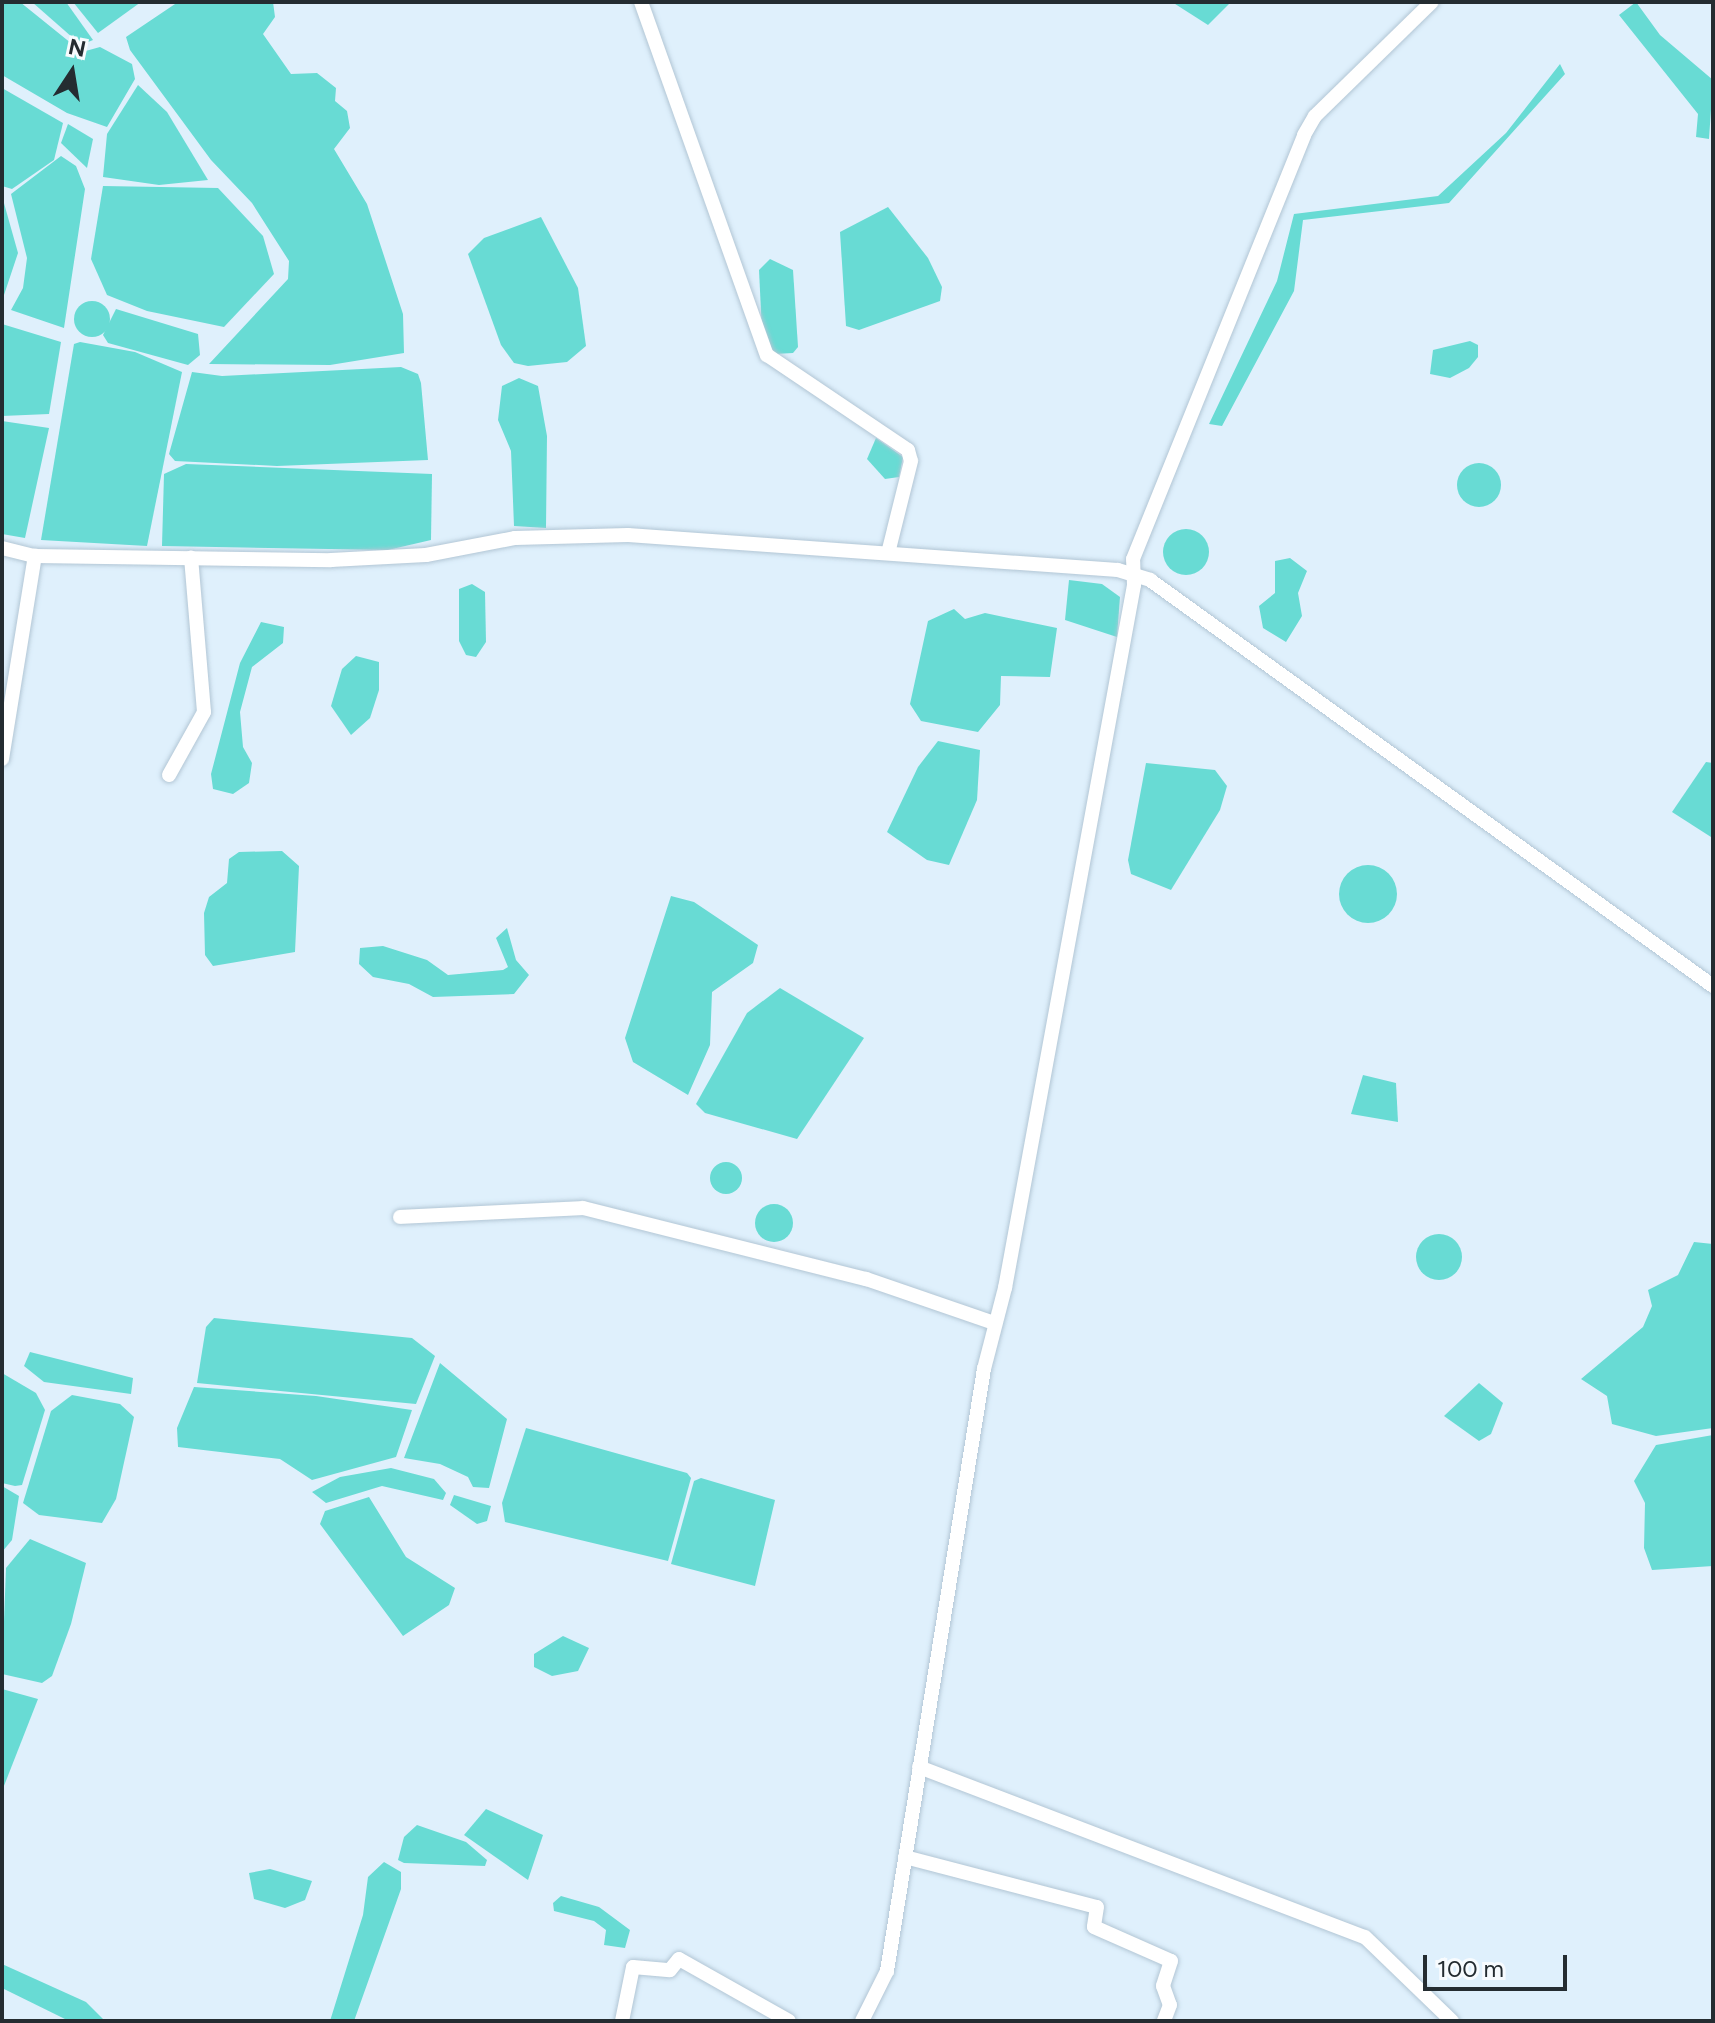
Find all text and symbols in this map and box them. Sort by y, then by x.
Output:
north arrow [32,32,112,112]
text: N [66,33,88,63]
scale bar [1427,1939,1571,1989]
text: 100 m [1437,1954,1504,1983]

